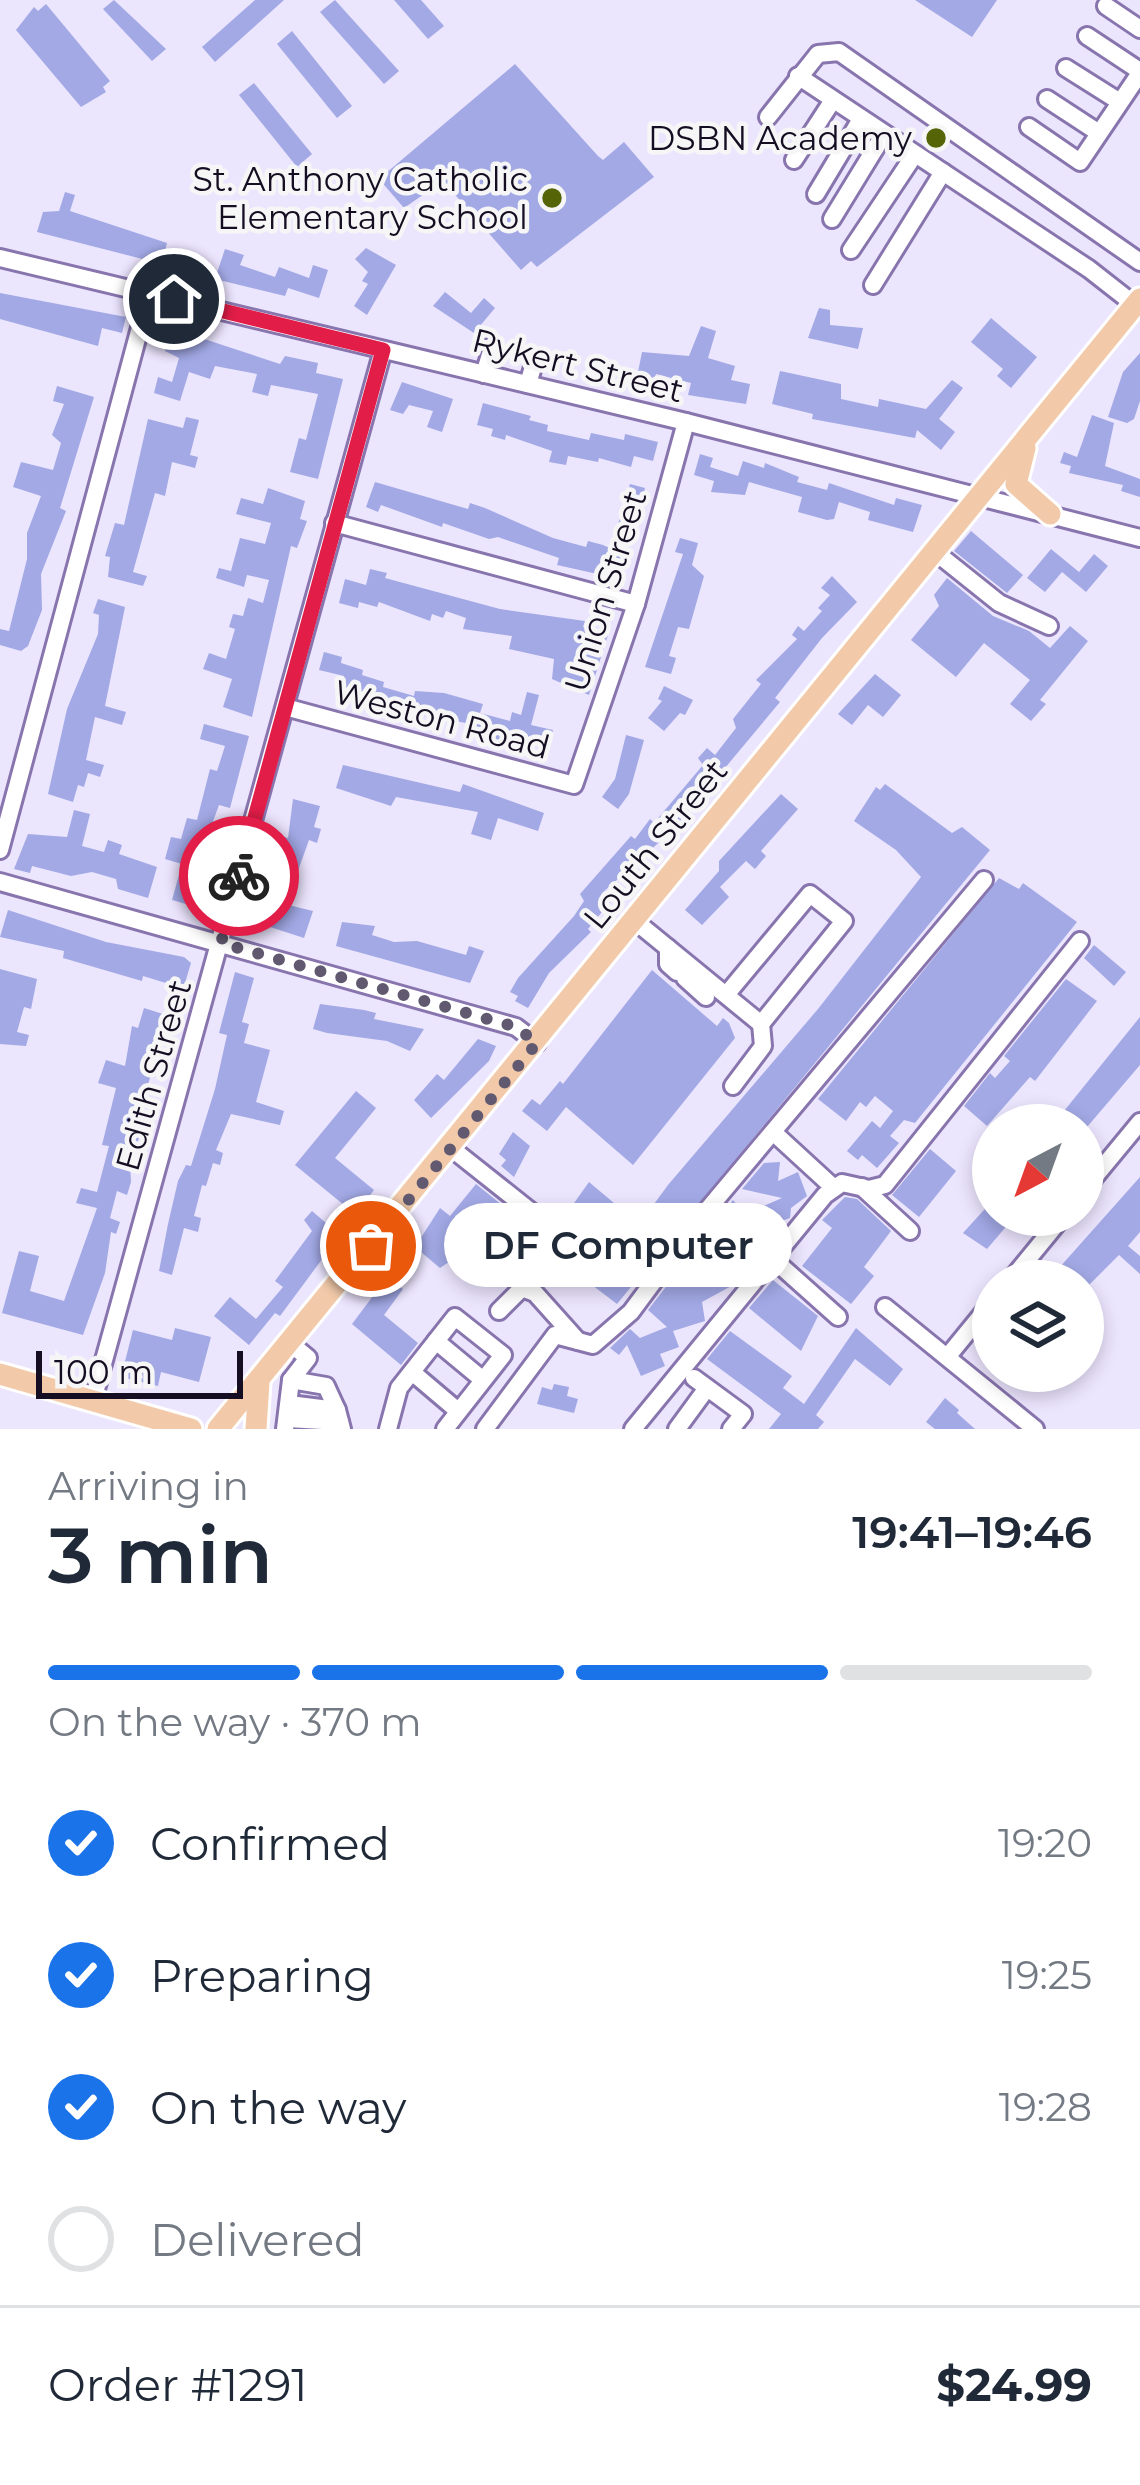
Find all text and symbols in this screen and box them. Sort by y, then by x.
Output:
place label: DSBN Academy [648,118,912,158]
marker: DSBN Academy [923,125,949,151]
place label: St. Anthony Catholic Elementary School [192,159,528,237]
marker: St. Anthony Catholic Elementary School [539,185,565,211]
pin [123,248,225,350]
icon: home [141,266,207,332]
street label: Rykert Street [468,319,688,411]
street label: Union Street [555,485,655,697]
street label: Weston Road [330,671,554,767]
street label: Louth Street [575,751,735,937]
courier [179,816,299,936]
icon: bike [206,843,272,909]
street label: Edith Street [107,975,199,1175]
north arrow [972,1104,1104,1236]
map controls [972,1104,1104,1392]
pin [320,1195,422,1297]
callout: DF Computer [443,1204,791,1288]
icon: bag [338,1213,404,1279]
text: DF Computer [482,1221,754,1269]
button: layers [972,1260,1104,1392]
scale bar [36,1345,243,1398]
text: 100 m [54,1352,153,1392]
text: Arriving in [48,1462,249,1510]
text: 19:41–19:46 [852,1504,1092,1559]
text: 3 min [48,1507,273,1603]
text: On the way · 370 m [48,1698,422,1746]
icon: check [48,1810,114,1876]
text: Confirmed [150,1816,390,1871]
text: 19:20 [998,1819,1092,1867]
icon: check [48,1942,114,2008]
text: Preparing [150,1948,374,2003]
text: 19:25 [1002,1951,1092,1999]
icon: check [48,2074,114,2140]
text: On the way [150,2080,406,2135]
text: 19:28 [999,2083,1092,2131]
text: Delivered [150,2212,365,2267]
text: Order #1291 [48,2357,308,2412]
text: $24.99 [936,2357,1092,2412]

